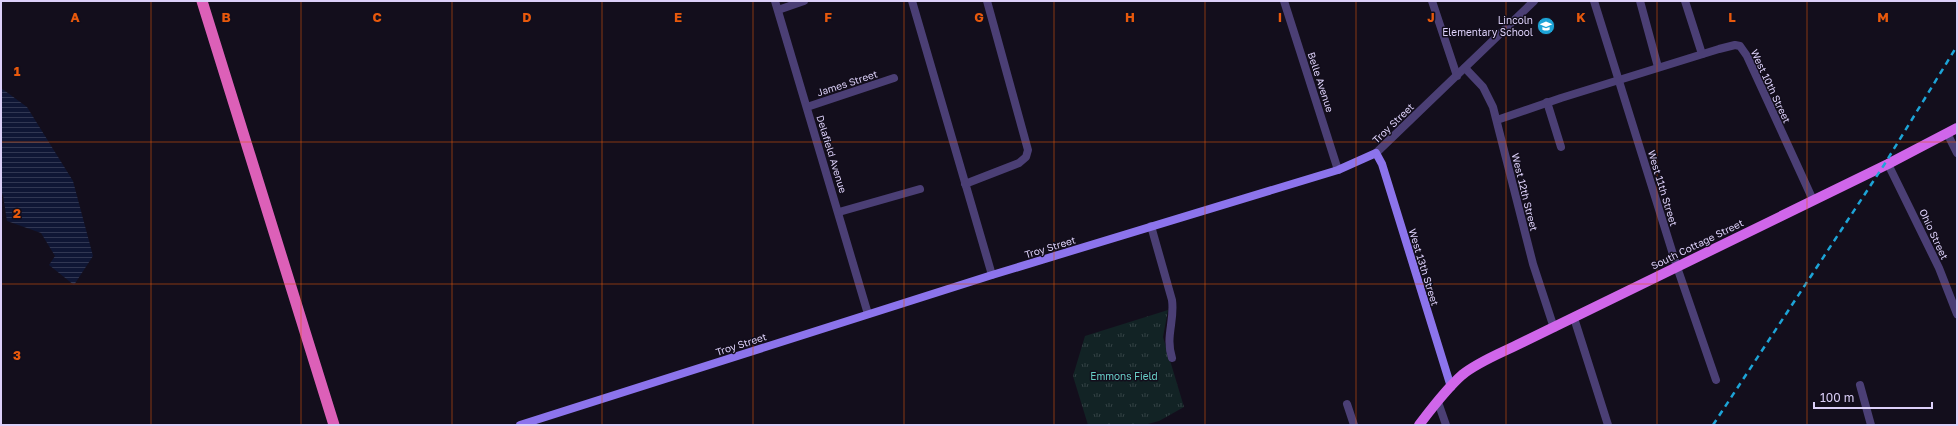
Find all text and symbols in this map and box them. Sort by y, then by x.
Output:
text: A [70,9,80,25]
text: B [221,9,231,25]
text: C [372,9,382,25]
text: D [522,9,532,25]
text: E [674,9,682,25]
text: F [824,9,832,25]
text: G [974,9,984,25]
text: H [1125,9,1135,25]
text: I [1278,9,1282,25]
text: J [1427,9,1435,25]
text: K [1576,9,1586,25]
text: L [1728,9,1736,25]
text: M [1877,9,1889,25]
place label: Lincoln Elementary School [1442,14,1533,38]
school or university icon: Lincoln Elementary School [1536,16,1556,36]
street label: West 10th Street [1749,47,1793,125]
street label: Belle Avenue [1306,50,1336,114]
text: 1 [14,63,21,79]
street label: James Street [815,68,879,98]
street label: Troy Street [1370,100,1416,146]
street label: Delafield Avenue [814,114,850,195]
street label: West 11th Street [1646,149,1680,227]
street label: West 12th Street [1510,152,1540,232]
text: 2 [13,205,21,221]
street label: Ohio Street [1917,207,1951,261]
street label: South Cottage Street [1649,216,1745,272]
street label: West 13th Street [1407,227,1441,307]
street label: Troy Street [1023,234,1077,260]
street label: Troy Street [714,330,768,358]
text: 3 [13,347,21,363]
park label: Emmons Field [1090,370,1158,382]
scale bar [1814,384,1932,410]
text: 100 m [1820,390,1854,405]

